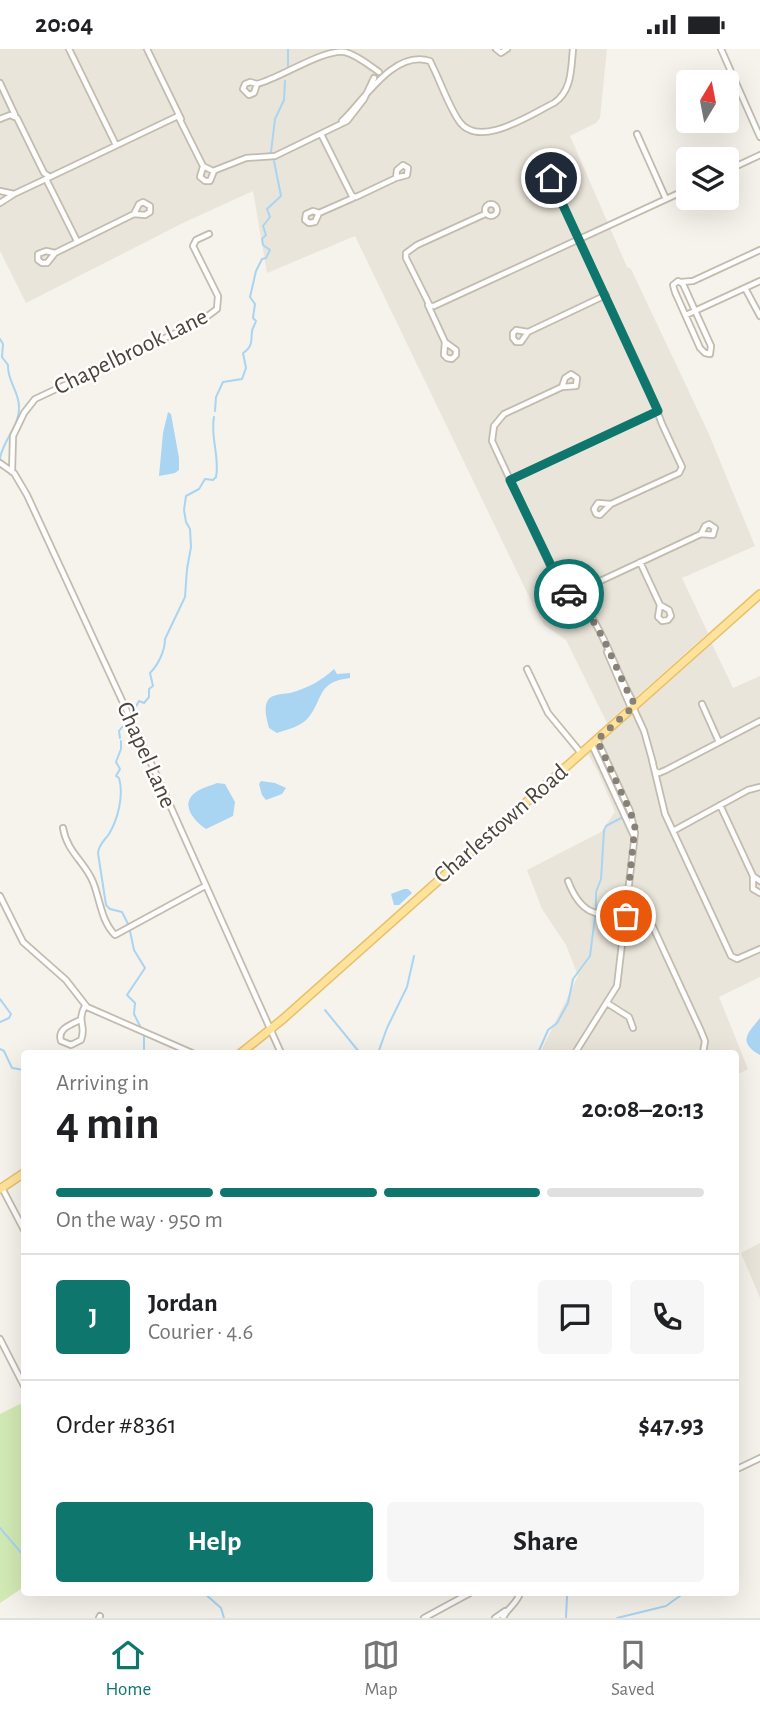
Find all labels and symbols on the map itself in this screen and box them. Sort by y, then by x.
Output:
north arrow [676,70,738,133]
pin [521,148,581,208]
street label: Chapelbrook Lane [50,304,212,400]
courier [534,559,604,629]
street label: Chapel Lane [112,698,180,812]
street label: Charlestown Road [430,760,572,888]
pin [596,886,656,946]

